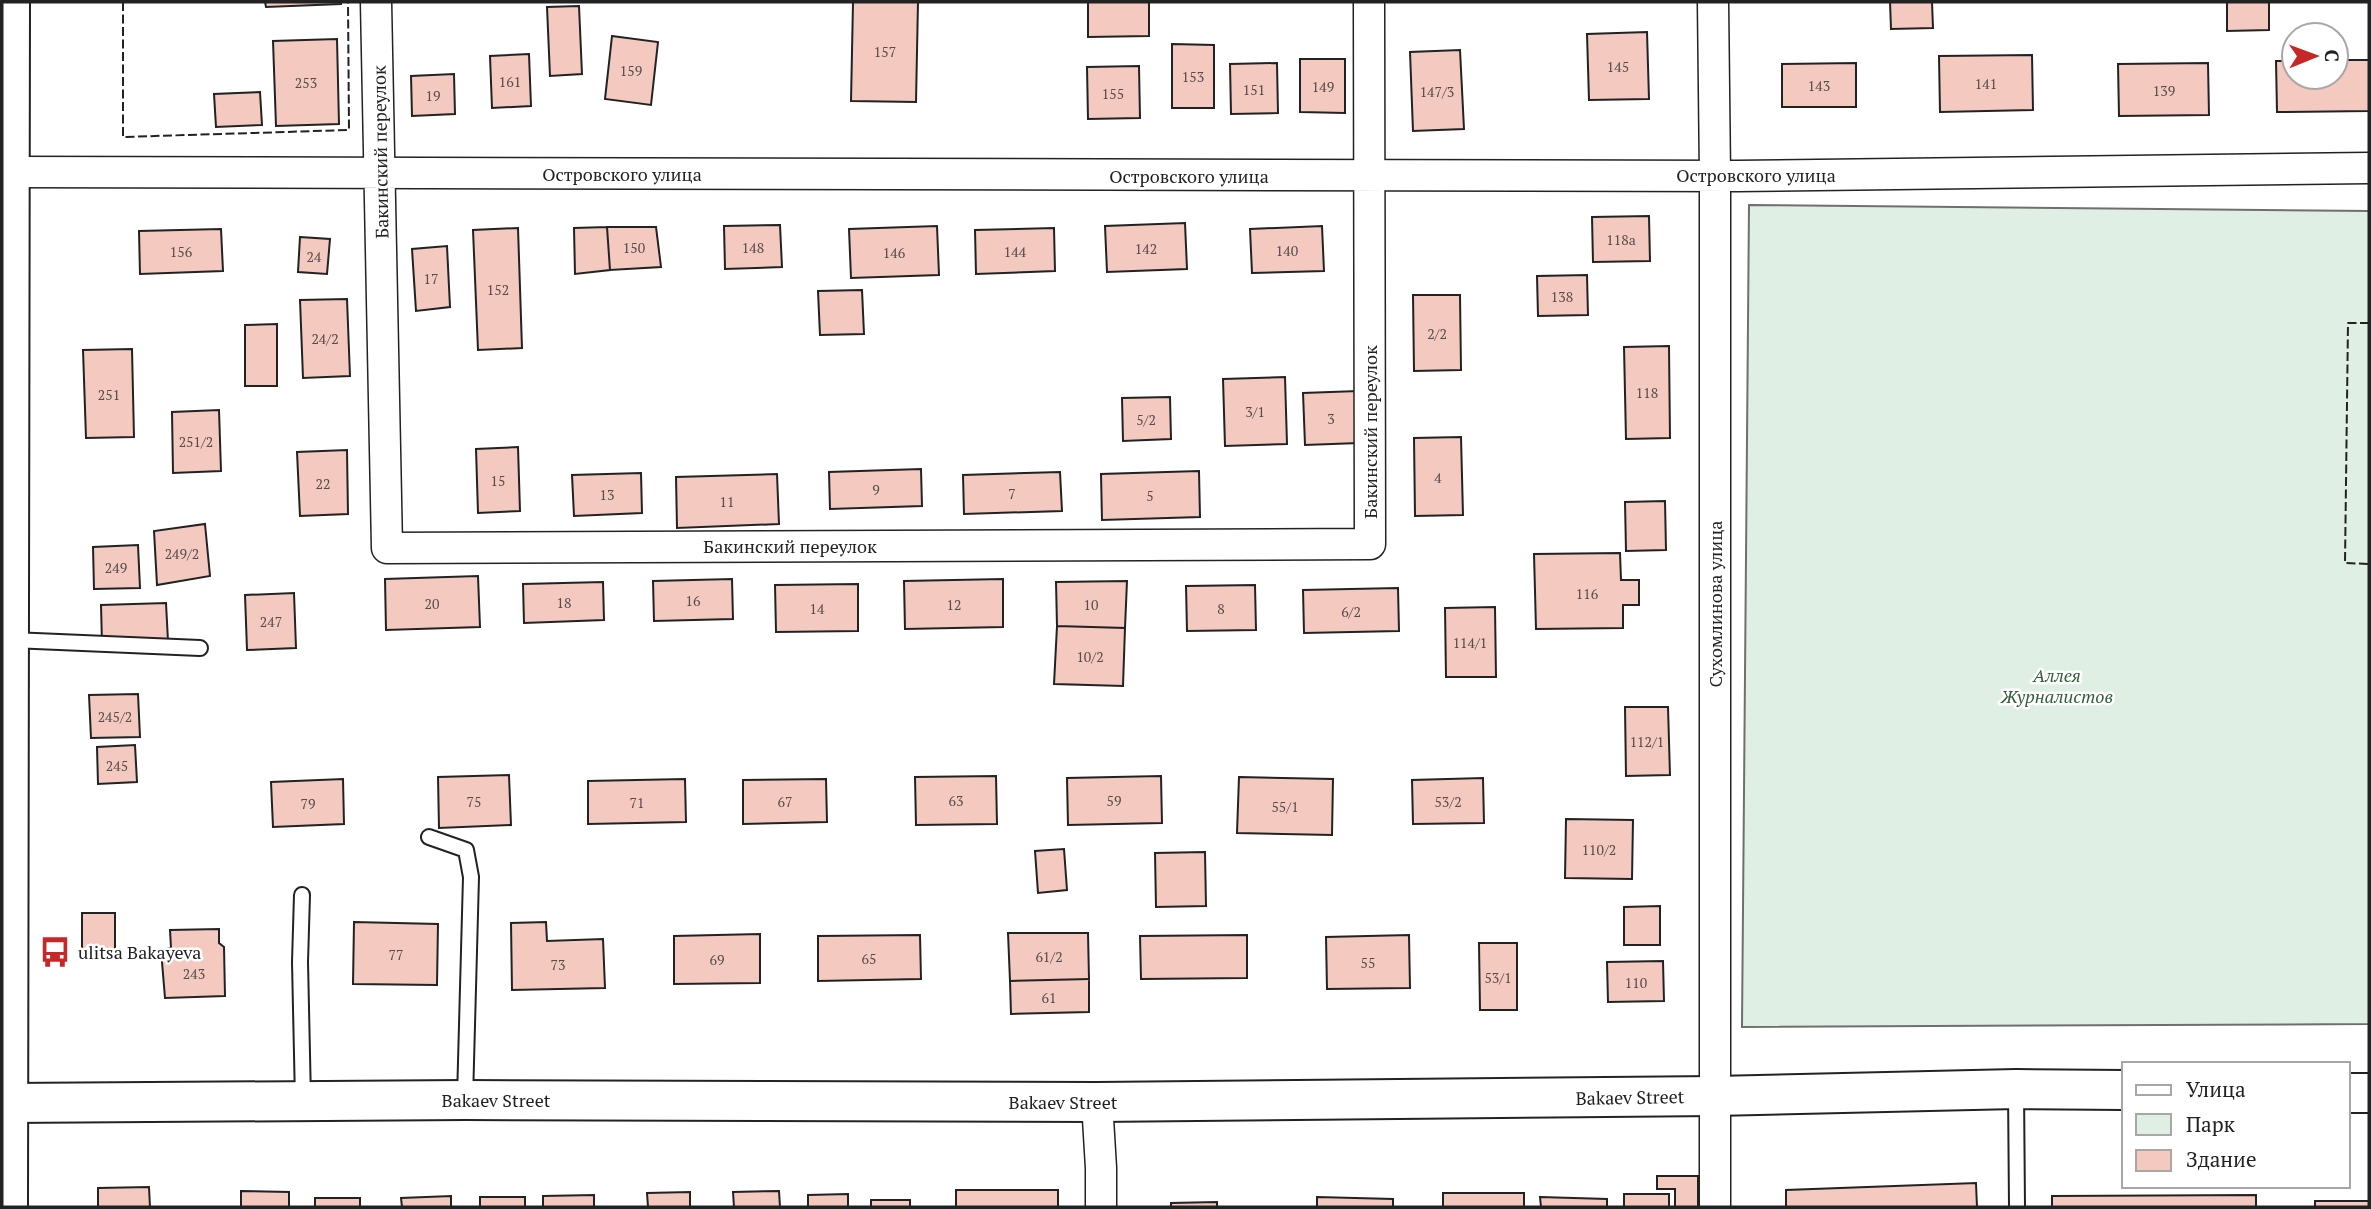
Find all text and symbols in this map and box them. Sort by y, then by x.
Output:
north arrow [2280,21,2350,91]
house number: 157 [874,42,896,61]
text: С [2320,49,2345,62]
house number: 145 [1607,57,1629,76]
house number: 159 [620,61,642,80]
street label: Бакинский переулок [366,65,394,239]
house number: 153 [1182,67,1204,86]
house number: 161 [499,72,521,91]
house number: 253 [295,73,317,92]
house number: 141 [1975,74,1997,93]
house number: 143 [1808,76,1830,95]
house number: 149 [1312,77,1334,96]
house number: 151 [1243,80,1265,99]
house number: 139 [2153,81,2175,100]
house number: 147/3 [1420,82,1454,101]
house number: 155 [1102,84,1124,103]
house number: 19 [426,86,440,105]
street label: Островского улица [542,162,702,186]
street label: Островского улица [1676,163,1836,187]
street label: Островского улица [1109,164,1269,188]
house number: 118а [1606,230,1636,249]
house number: 150 [623,238,645,257]
house number: 148 [742,238,764,257]
house number: 142 [1135,239,1157,258]
house number: 140 [1276,241,1298,260]
house number: 156 [170,242,193,261]
house number: 144 [1004,242,1027,261]
house number: 146 [883,243,906,262]
house number: 24 [307,247,322,266]
house number: 17 [424,269,438,288]
house number: 152 [487,280,509,299]
house number: 138 [1551,287,1573,306]
house number: 2/2 [1427,324,1447,343]
house number: 24/2 [311,329,339,348]
street label: Бакинский переулок [1358,345,1382,519]
house number: 118 [1636,383,1658,402]
house number: 251 [98,385,120,404]
house number: 3/1 [1245,402,1265,421]
house number: 3 [1327,409,1335,428]
house number: 5/2 [1136,410,1156,429]
house number: 251/2 [179,432,213,451]
house number: 4 [1434,468,1442,487]
house number: 15 [491,471,505,490]
house number: 22 [316,474,330,493]
house number: 9 [872,480,880,499]
house number: 7 [1008,484,1016,503]
house number: 13 [600,485,614,504]
house number: 5 [1146,486,1154,505]
house number: 11 [720,492,734,511]
street label: Сухомлинова улица [1703,521,1727,687]
street label: Бакинский переулок [703,534,877,558]
house number: 249/2 [165,544,199,563]
house number: 249 [105,558,127,577]
house number: 116 [1576,584,1599,603]
house number: 16 [686,591,701,610]
house number: 18 [557,593,571,612]
house number: 20 [425,594,439,613]
house number: 12 [947,595,961,614]
house number: 10 [1084,595,1098,614]
house number: 14 [810,599,825,618]
house number: 8 [1217,599,1225,618]
house number: 6/2 [1341,602,1361,621]
house number: 247 [260,612,282,631]
house number: 114/1 [1453,633,1487,652]
house number: 10/2 [1076,647,1104,666]
park label: Аллея Журналистов [2000,663,2113,708]
house number: 245/2 [98,707,132,726]
house number: 112/1 [1630,732,1664,751]
house number: 245 [106,756,128,775]
house number: 63 [949,791,963,810]
house number: 59 [1107,791,1121,810]
house number: 75 [467,792,481,811]
house number: 67 [778,792,792,811]
house number: 53/2 [1434,792,1462,811]
house number: 71 [630,793,644,812]
house number: 79 [301,794,315,813]
house number: 55/1 [1271,797,1299,816]
house number: 110/2 [1582,840,1616,859]
bus stop icon: ulitsa Bakayeva [38,935,72,969]
place label: ulitsa Bakayeva [78,940,201,964]
house number: 77 [389,945,403,964]
house number: 61/2 [1035,947,1063,966]
house number: 65 [862,949,876,968]
house number: 69 [710,950,724,969]
house number: 55 [1361,953,1375,972]
house number: 73 [551,955,565,974]
house number: 243 [183,964,205,983]
house number: 53/1 [1484,968,1512,987]
house number: 110 [1625,973,1647,992]
house number: 61 [1042,988,1056,1007]
legend [2122,1062,2350,1188]
text: Улица [2186,1075,2246,1103]
street label: Bakaev Street [1575,1084,1685,1110]
street label: Bakaev Street [442,1088,551,1112]
street label: Bakaev Street [1009,1090,1118,1114]
text: Парк [2186,1110,2236,1138]
text: Здание [2186,1145,2257,1173]

